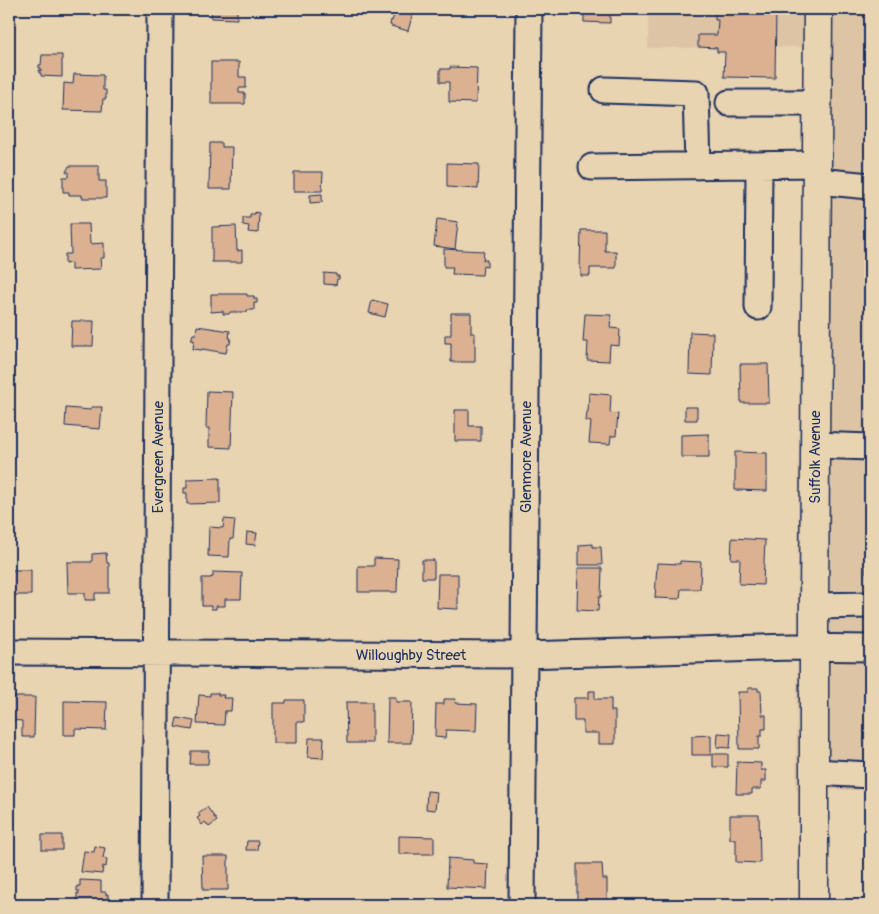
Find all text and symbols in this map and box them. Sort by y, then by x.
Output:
street label: Evergreen Avenue [149,400,168,513]
street label: Glenmore Avenue [517,400,536,513]
street label: Suffolk Avenue [806,410,825,504]
street label: Willoughby Street [356,646,467,665]

